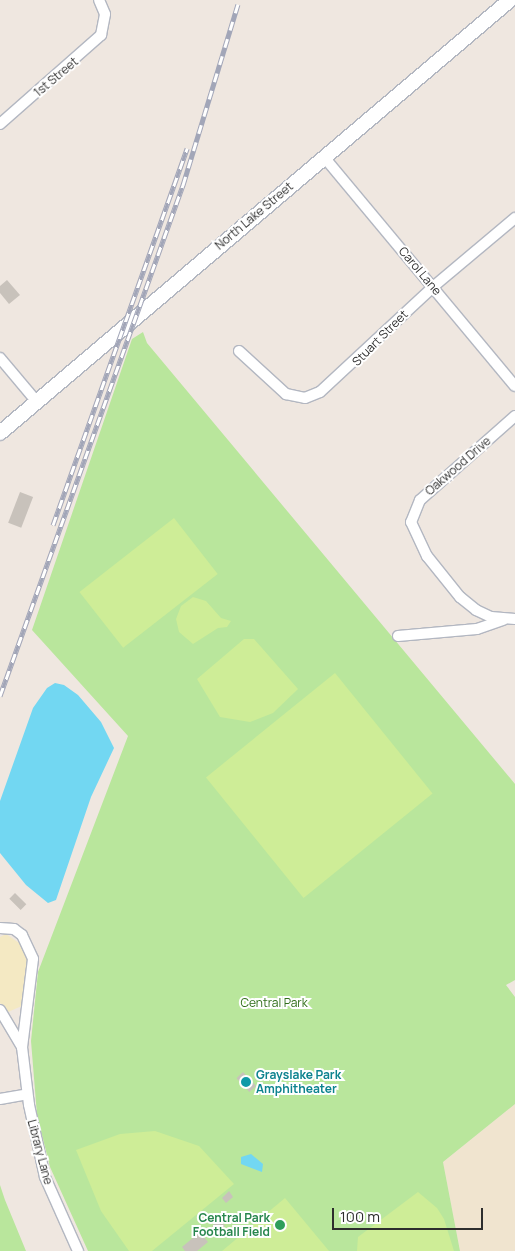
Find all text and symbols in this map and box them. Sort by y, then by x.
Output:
street label: 1st Street [31,54,81,100]
street label: North Lake Street [212,179,296,253]
street label: Carol Lane [396,244,444,298]
street label: Stuart Street [349,307,411,369]
street label: Oakwood Drive [422,434,494,498]
park label: Central Park [240,996,308,1010]
place label: Grayslake Park Amphitheater [256,1068,341,1096]
marker: Grayslake Park Amphitheater [240,1076,252,1088]
street label: Library Lane [24,1118,56,1186]
scale bar [335,1198,486,1230]
text: 100 m [340,1206,380,1227]
place label: Central Park Football Field [193,1211,270,1239]
marker: Central Park Football Field [274,1219,286,1231]

